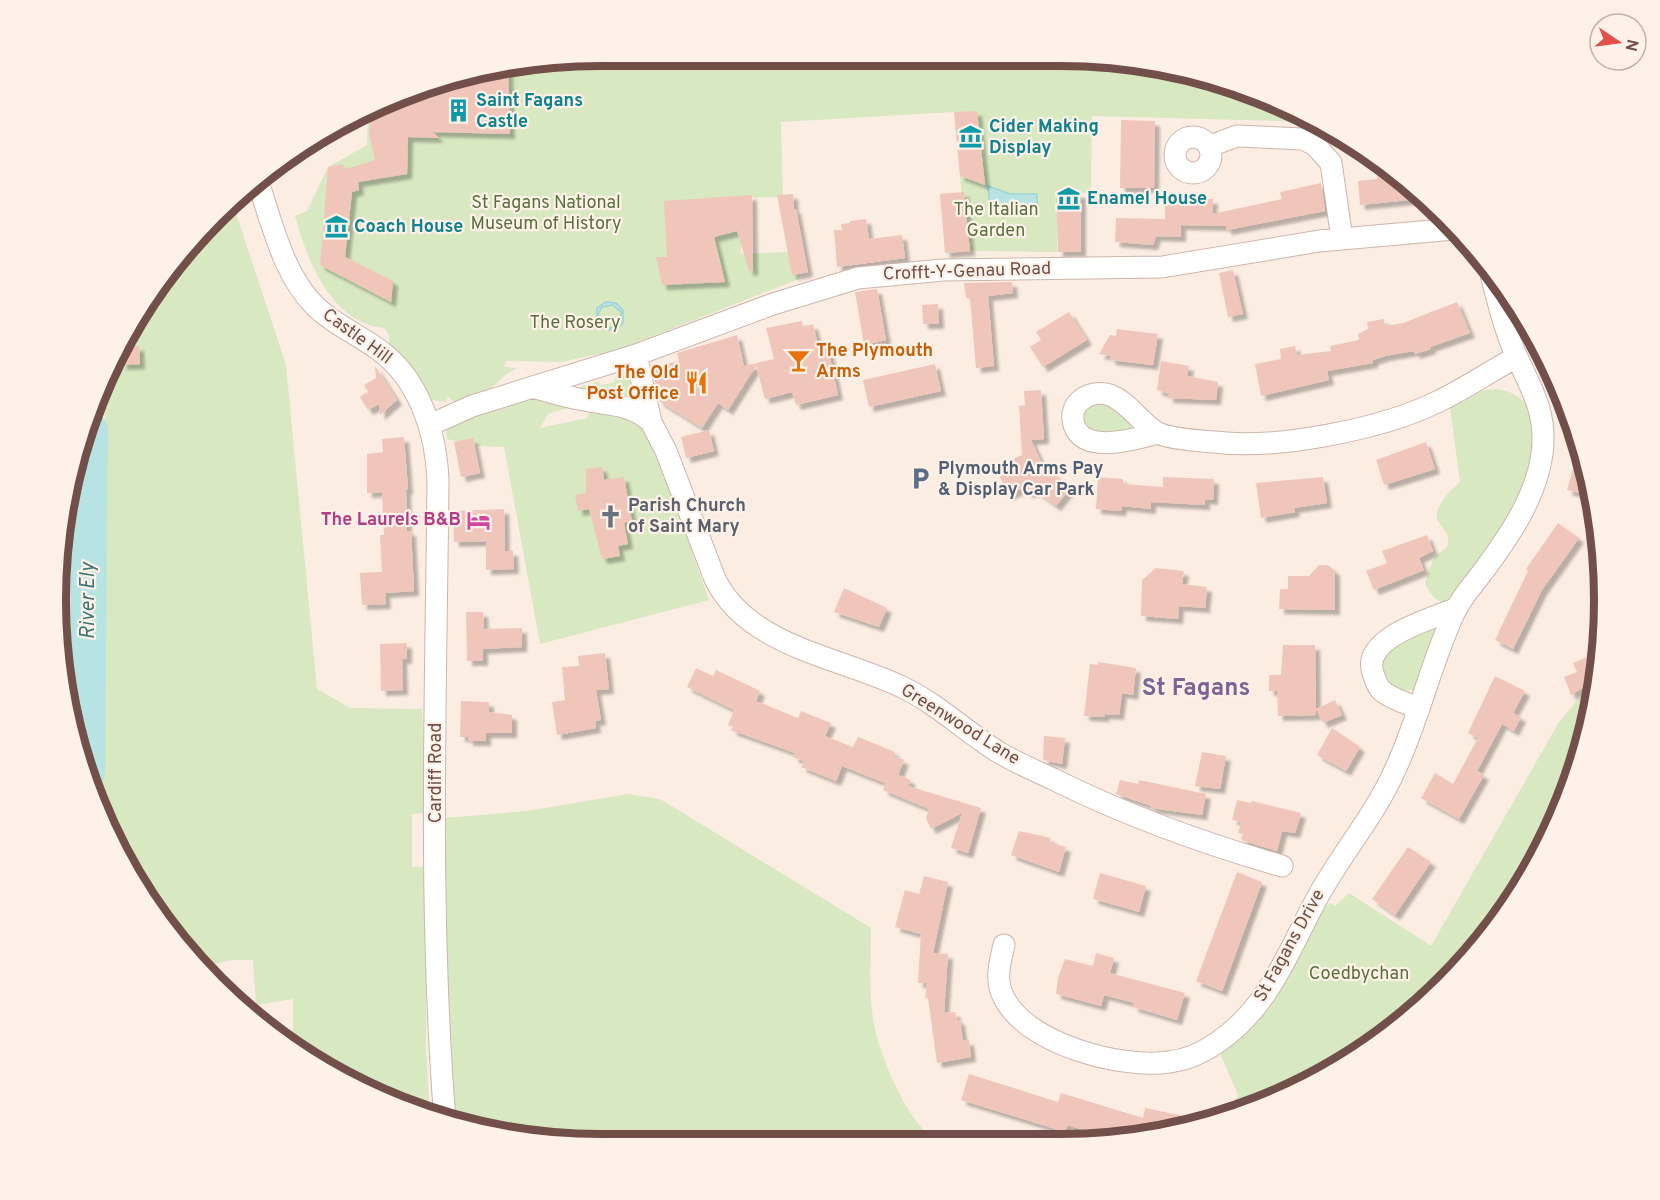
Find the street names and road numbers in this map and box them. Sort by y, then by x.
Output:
street label: Crofft-Y-Genau Road [882,258,1052,286]
street label: Castle Hill [317,304,397,370]
street label: Greenwood Lane [896,679,1024,771]
street label: Cardiff Road [425,723,448,823]
street label: St Fagans Drive [1250,886,1330,1006]

